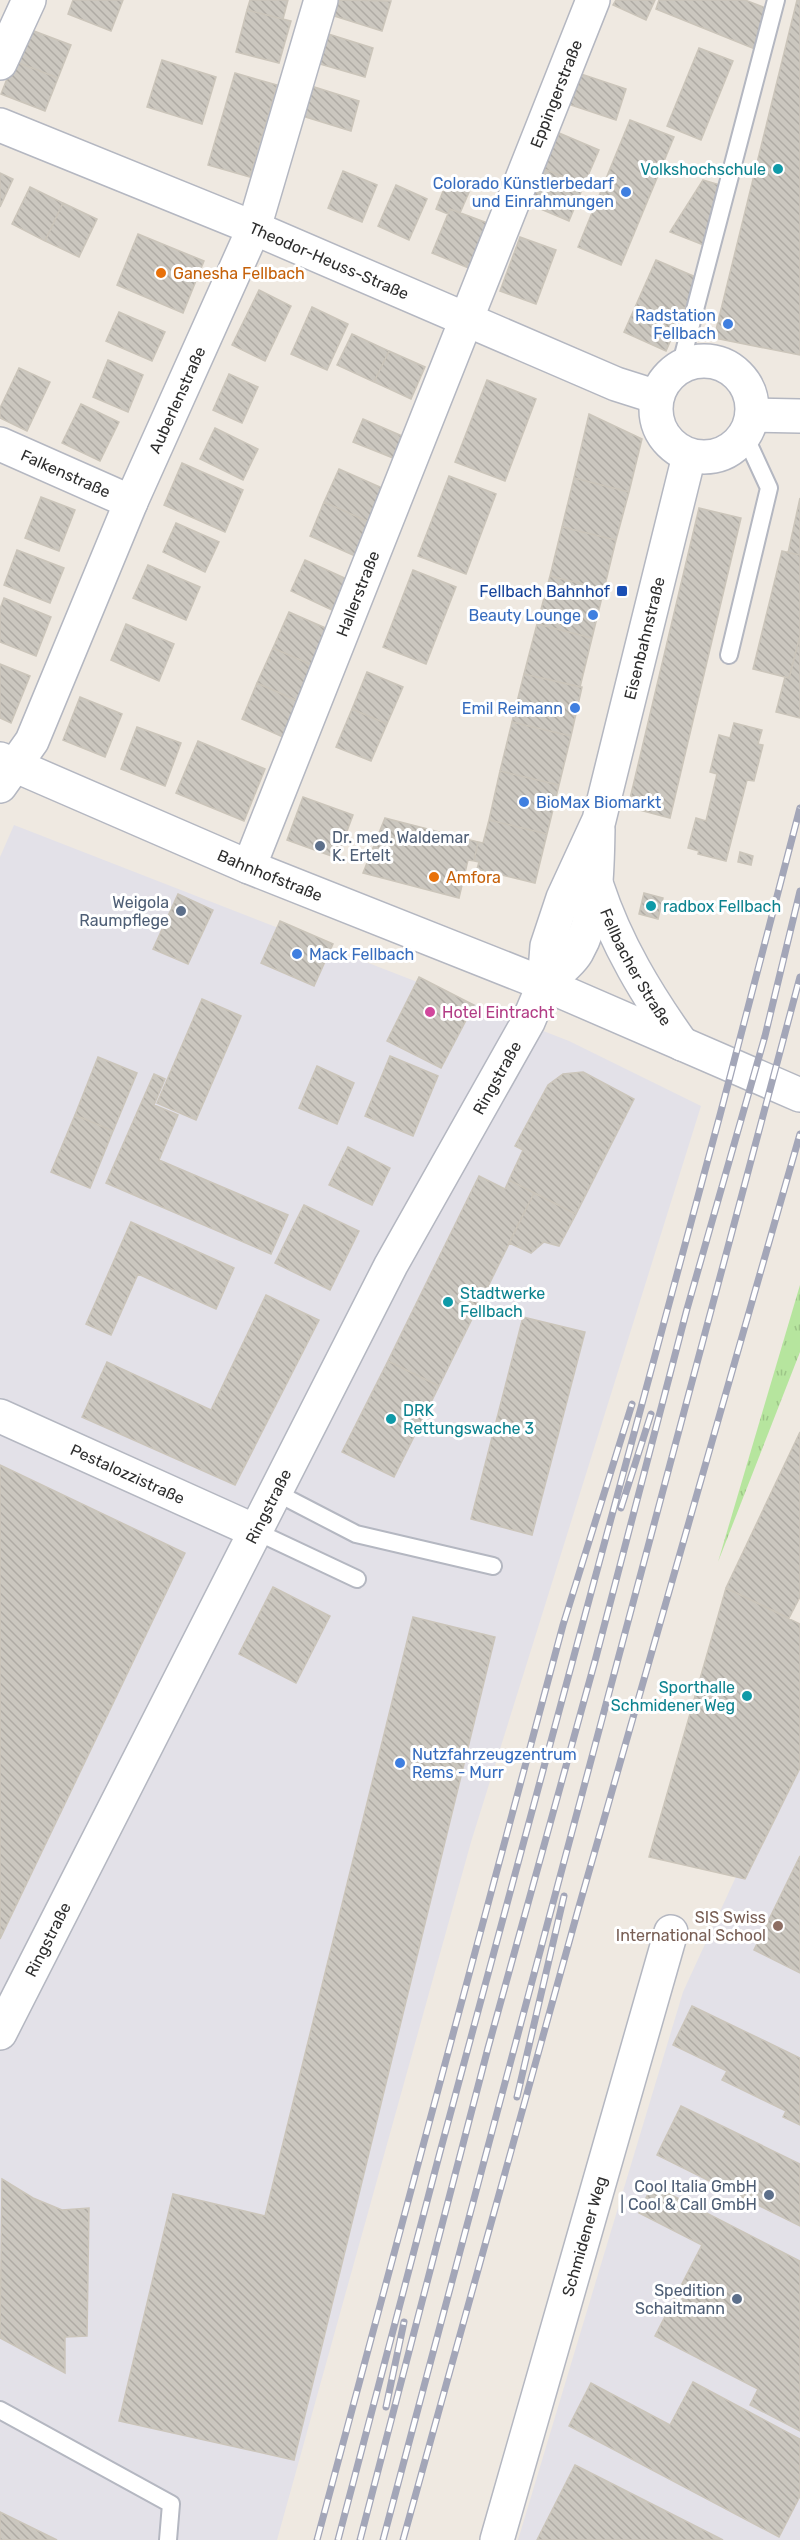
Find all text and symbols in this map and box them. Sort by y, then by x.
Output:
street label: Eppingerstraße [526,37,586,150]
place label: Volkshochschule [640,160,766,179]
marker: Volkshochschule [771,162,785,176]
place label: Colorado Künstlerbedarf und Einrahmungen [433,174,615,211]
marker: Colorado Künstlerbedarf und Einrahmungen [619,185,633,199]
street label: Theodor-Heuss-Straße [247,218,412,303]
place label: Ganesha Fellbach [173,264,305,283]
marker: Ganesha Fellbach [154,266,168,280]
place label: Radstation Fellbach [635,306,716,343]
marker: Radstation Fellbach [721,317,735,331]
street label: Auberlenstraße [145,343,209,456]
street label: Falkenstraße [18,445,114,501]
street label: Hallerstraße [332,548,383,639]
street label: Eisenbahnstraße [620,575,668,701]
place label: Fellbach Bahnhof [479,582,611,601]
marker: Fellbach Bahnhof [615,584,629,598]
place label: Beauty Lounge [468,606,581,625]
marker: Beauty Lounge [586,608,600,622]
place label: Emil Reimann [462,699,563,718]
marker: Emil Reimann [568,701,582,715]
place label: BioMax Biomarkt [536,793,661,812]
marker: BioMax Biomarkt [517,795,531,809]
place label: Dr. med. Waldemar K. Ertelt [332,828,469,865]
marker: Dr. med. Waldemar K. Ertelt [313,839,327,853]
street label: Bahnhofstraße [215,845,325,905]
place label: Amfora [446,868,501,887]
marker: Amfora [427,870,441,884]
place label: Weigola Raumpflege [79,893,169,930]
place label: radbox Fellbach [663,897,781,916]
marker: radbox Fellbach [644,899,658,913]
marker: Weigola Raumpflege [174,904,188,918]
street label: Fellbacher Straße [596,906,676,1029]
place label: Mack Fellbach [309,945,414,964]
marker: Mack Fellbach [290,947,304,961]
place label: Hotel Eintracht [442,1003,554,1022]
marker: Hotel Eintracht [423,1005,437,1019]
street label: Ringstraße [468,1037,525,1118]
place label: Stadtwerke Fellbach [460,1284,545,1321]
marker: Stadtwerke Fellbach [441,1295,455,1309]
place label: DRK Rettungswache 3 [403,1401,534,1438]
marker: DRK Rettungswache 3 [384,1412,398,1426]
street label: Pestalozzistraße [68,1440,188,1508]
street label: Ringstraße [241,1466,295,1547]
place label: Sporthalle Schmidener Weg [611,1678,735,1715]
marker: Sporthalle Schmidener Weg [740,1689,754,1703]
place label: Nutzfahrzeugzentrum Rems - Murr [412,1745,577,1782]
marker: Nutzfahrzeugzentrum Rems - Murr [393,1756,407,1770]
street label: Ringstraße [21,1899,75,1980]
place label: SIS Swiss International School [616,1908,766,1945]
marker: SIS Swiss International School [771,1919,785,1933]
street label: Schmidener Weg [558,2174,610,2299]
place label: Cool Italia GmbH | Cool & Call GmbH [620,2177,757,2214]
marker: Cool Italia GmbH | Cool & Call GmbH [762,2188,776,2202]
place label: Spedition Schaitmann [635,2281,725,2318]
marker: Spedition Schaitmann [730,2292,744,2306]

